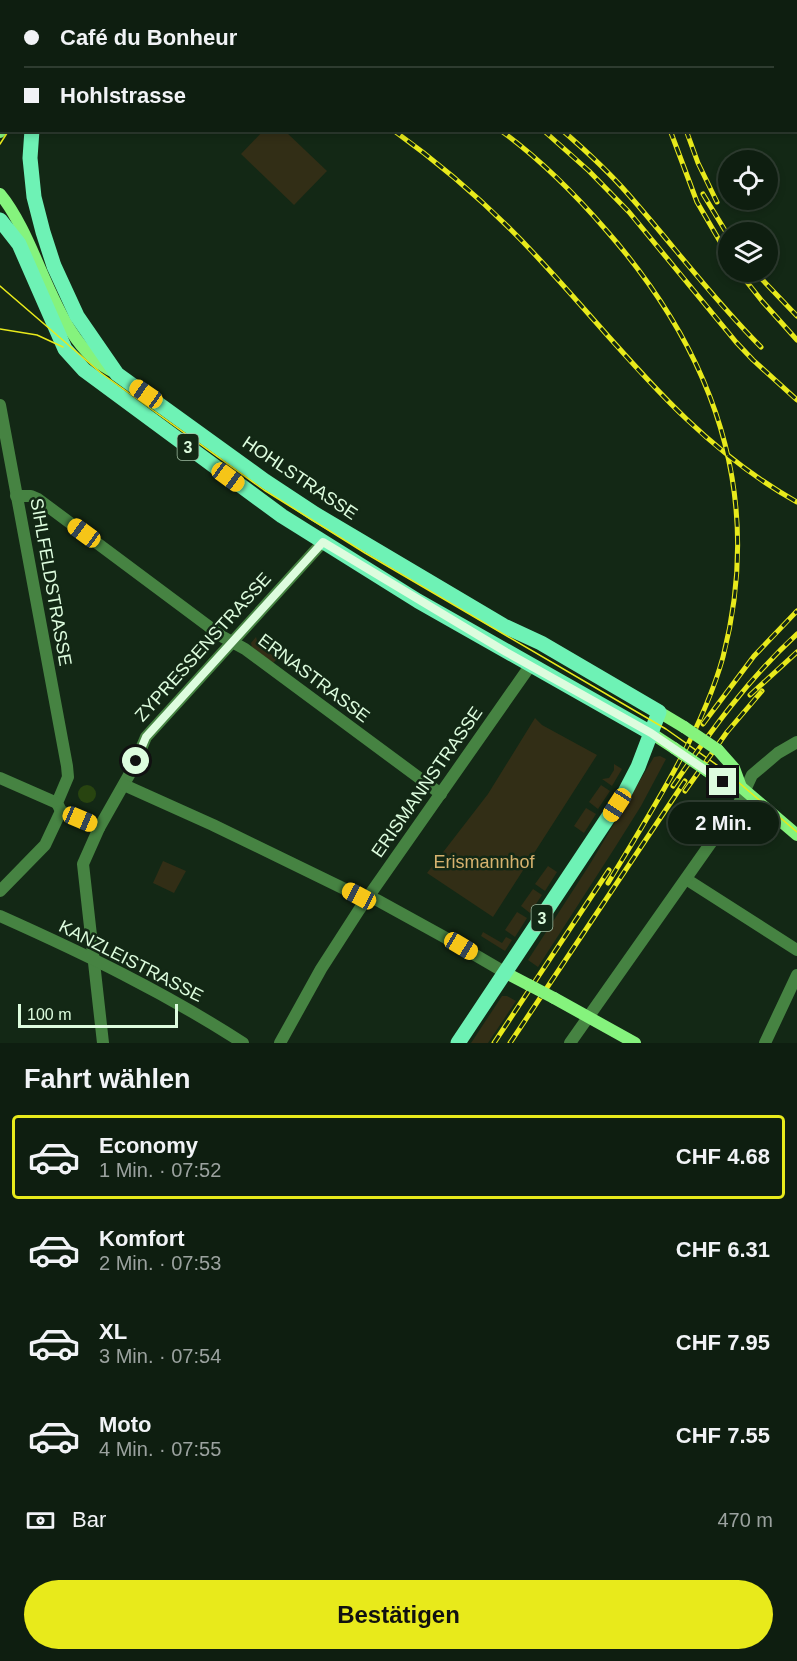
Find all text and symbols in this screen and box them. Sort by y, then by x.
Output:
text: Café du Bonheur [60,25,237,50]
text: Hohlstrasse [60,83,186,108]
map controls [718,150,778,282]
button: locate [718,150,778,210]
button: layers [718,222,778,282]
car [126,376,166,412]
street label: HOHLSTRASSE [239,432,361,524]
road number: 3 [178,434,198,460]
car [208,459,248,495]
street label: SIHLFELDSTRASSE [26,497,76,667]
car [64,515,104,551]
street label: ZYPRESSENSTRASSE [131,569,275,725]
street label: ERNASTRASSE [254,630,374,726]
street label: ERISMANNSTRASSE [367,703,487,861]
route start [122,747,149,774]
route end [709,768,736,795]
car [600,785,634,825]
callout: 2 Min. [668,803,778,845]
car [60,804,100,834]
text: 2 Min. [695,812,752,834]
park label: Erismannhof [433,852,536,872]
car [339,880,379,912]
road number: 3 [532,905,552,931]
street label: KANZLEISTRASSE [56,916,206,1006]
car [441,929,481,963]
scale bar [18,1001,178,1028]
text: 100 m [27,1006,71,1023]
text: Fahrt wählen [24,1064,191,1094]
icon: car [27,1130,81,1184]
text: Economy [99,1133,198,1158]
text: CHF 4.68 [676,1144,770,1169]
text: 1 Min. · 07:52 [99,1159,221,1181]
icon: car [27,1223,81,1277]
text: Komfort [99,1226,185,1251]
text: CHF 6.31 [676,1237,770,1262]
text: 2 Min. · 07:53 [99,1252,221,1274]
icon: car [27,1316,81,1370]
text: XL [99,1319,127,1344]
text: CHF 7.95 [676,1330,770,1355]
text: 3 Min. · 07:54 [99,1345,221,1367]
icon: car [27,1409,81,1463]
text: Moto [99,1412,152,1437]
text: CHF 7.55 [676,1423,770,1448]
text: 4 Min. · 07:55 [99,1438,221,1460]
icon: cash [24,1504,57,1537]
text: Bar [72,1507,106,1532]
text: 470 m [717,1509,773,1531]
button: Bestätigen [24,1580,773,1649]

